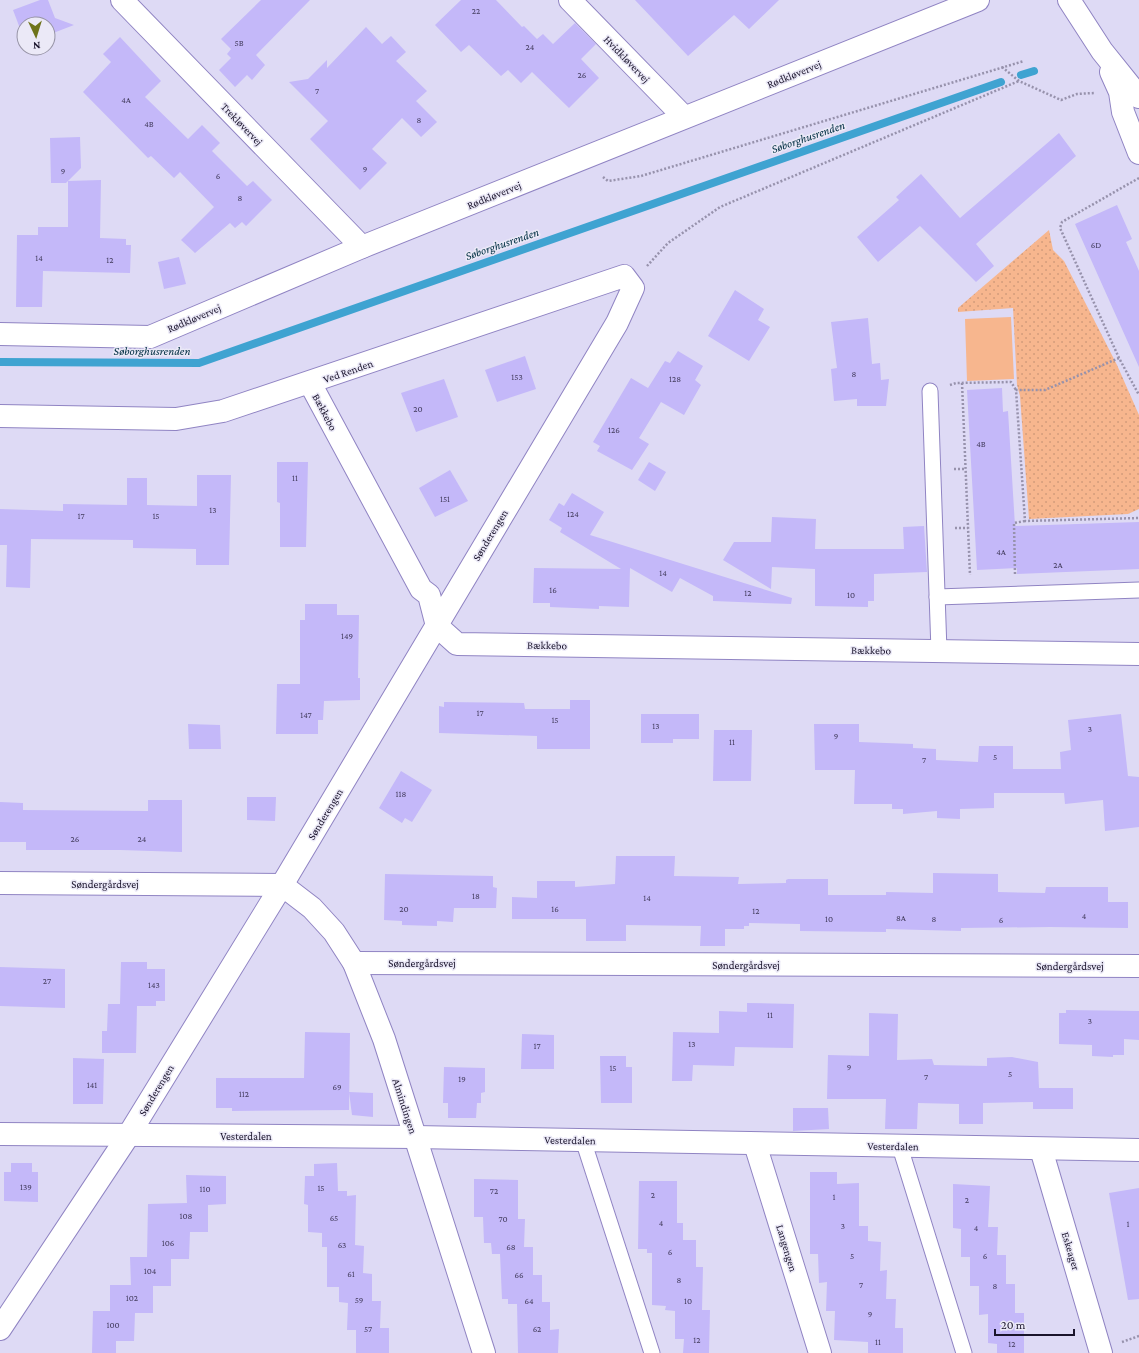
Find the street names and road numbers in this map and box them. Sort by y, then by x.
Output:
street label: Hvidkløvervej [601,33,653,86]
street label: Rødkløvervej [765,58,823,91]
street label: Trekløvervej [218,100,265,149]
street label: Rødkløvervej [465,179,523,212]
street label: Rødkløvervej [165,301,223,336]
street label: Ved Renden [322,357,374,385]
street label: Bækkebo [310,392,340,433]
street label: Sønderengen [470,507,511,563]
street label: Bækkebo [527,639,568,651]
street label: Bækkebo [851,644,892,656]
street label: Sønderengen [305,786,346,842]
street label: Søndergårdsvej [71,878,139,891]
street label: Søndergårdsvej [388,957,456,970]
street label: Søndergårdsvej [712,959,780,972]
street label: Søndergårdsvej [1036,960,1104,973]
street label: Sønderengen [136,1062,177,1118]
street label: Almindingen [389,1077,420,1136]
street label: Vesterdalen [220,1130,272,1142]
street label: Vesterdalen [544,1134,596,1146]
street label: Vesterdalen [867,1140,919,1152]
street label: Langengen [773,1223,800,1273]
street label: Eskeager [1059,1230,1083,1272]

